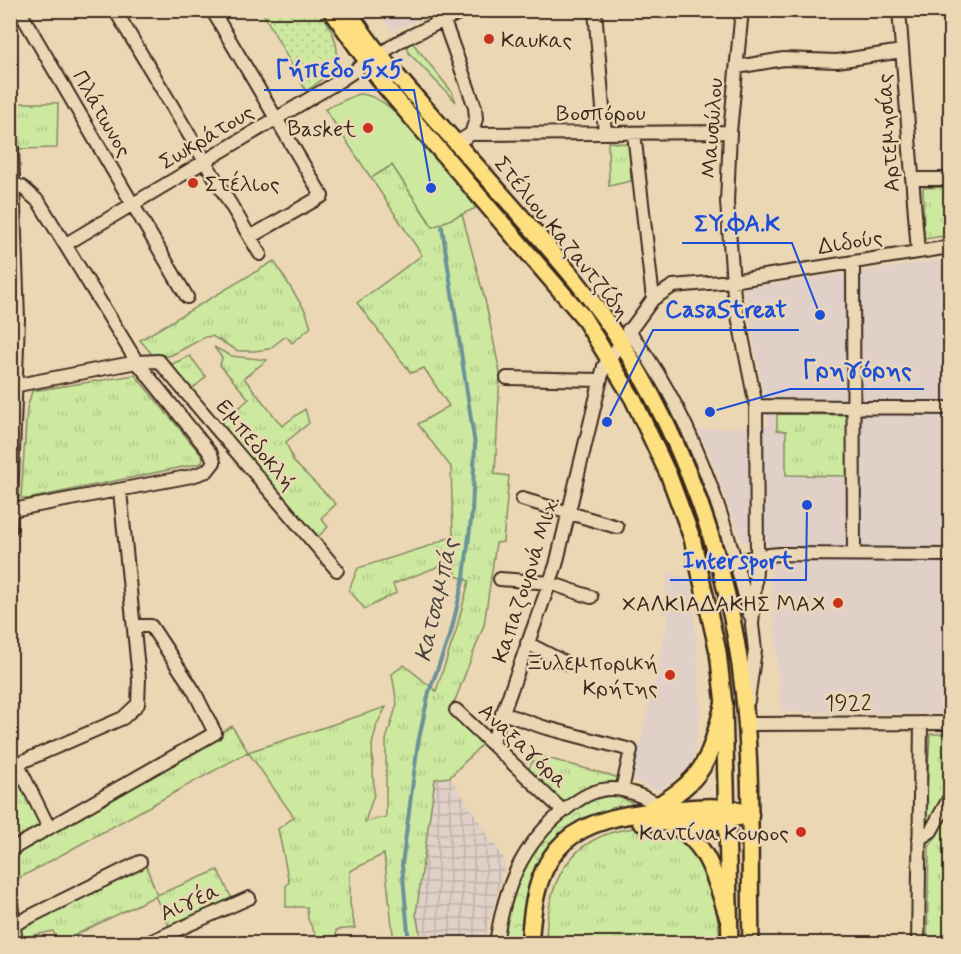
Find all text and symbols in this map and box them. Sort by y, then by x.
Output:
place label: Καυκας [501,27,572,55]
marker: Καυκας [482,32,496,46]
callout: Γήπεδο 5x5 [264,48,414,90]
text: Γήπεδο 5x5 [275,55,403,86]
street label: Πλάτωνος [65,65,137,163]
street label: Αρτεμησίας [871,73,907,193]
street label: Μαυσώλου [696,77,730,179]
street label: Σωκράτους [155,99,259,177]
street label: Βοσπόρου [556,100,646,128]
place label: Basket [287,116,356,144]
marker: Basket [361,121,375,135]
street label: Στέλιου Καζαντζίδη [487,150,637,325]
place label: Στέλιος [205,170,280,199]
marker: Στέλιος [186,176,200,190]
callout: ΣΥ.ΦΑ.Κ [682,201,792,243]
text: ΣΥ.ΦΑ.Κ [694,209,780,240]
street label: Διδούς [816,224,885,262]
callout: CasaStreat [653,288,799,330]
text: CasaStreat [665,295,788,326]
callout: Γρηγόρης [790,347,924,389]
text: Γρηγόρης [802,355,912,386]
street label: Εμπεδοκλή [209,394,302,497]
street label: Καπαζουρνά Μιχ. [487,493,567,667]
water label: Κατσαμπάς [408,534,467,665]
callout: Intersport [670,538,806,580]
text: Intersport [682,546,795,577]
place label: ΧΑΛΚΙΑΔΑΚΗΣ MAX [622,591,826,619]
marker: ΧΑΛΚΙΑΔΑΚΗΣ MAX [831,596,845,610]
place label: Ξυλεμπορική Κρήτης [525,650,658,703]
marker: Ξυλεμπορική Κρήτης [663,668,677,682]
street label: 1922 [825,690,872,718]
street label: Αναξαγόρα [472,698,573,795]
place label: Καντίνα Κουρος [639,820,789,848]
marker: Καντίνα Κουρος [794,825,808,839]
street label: Αιγέα [155,876,224,928]

